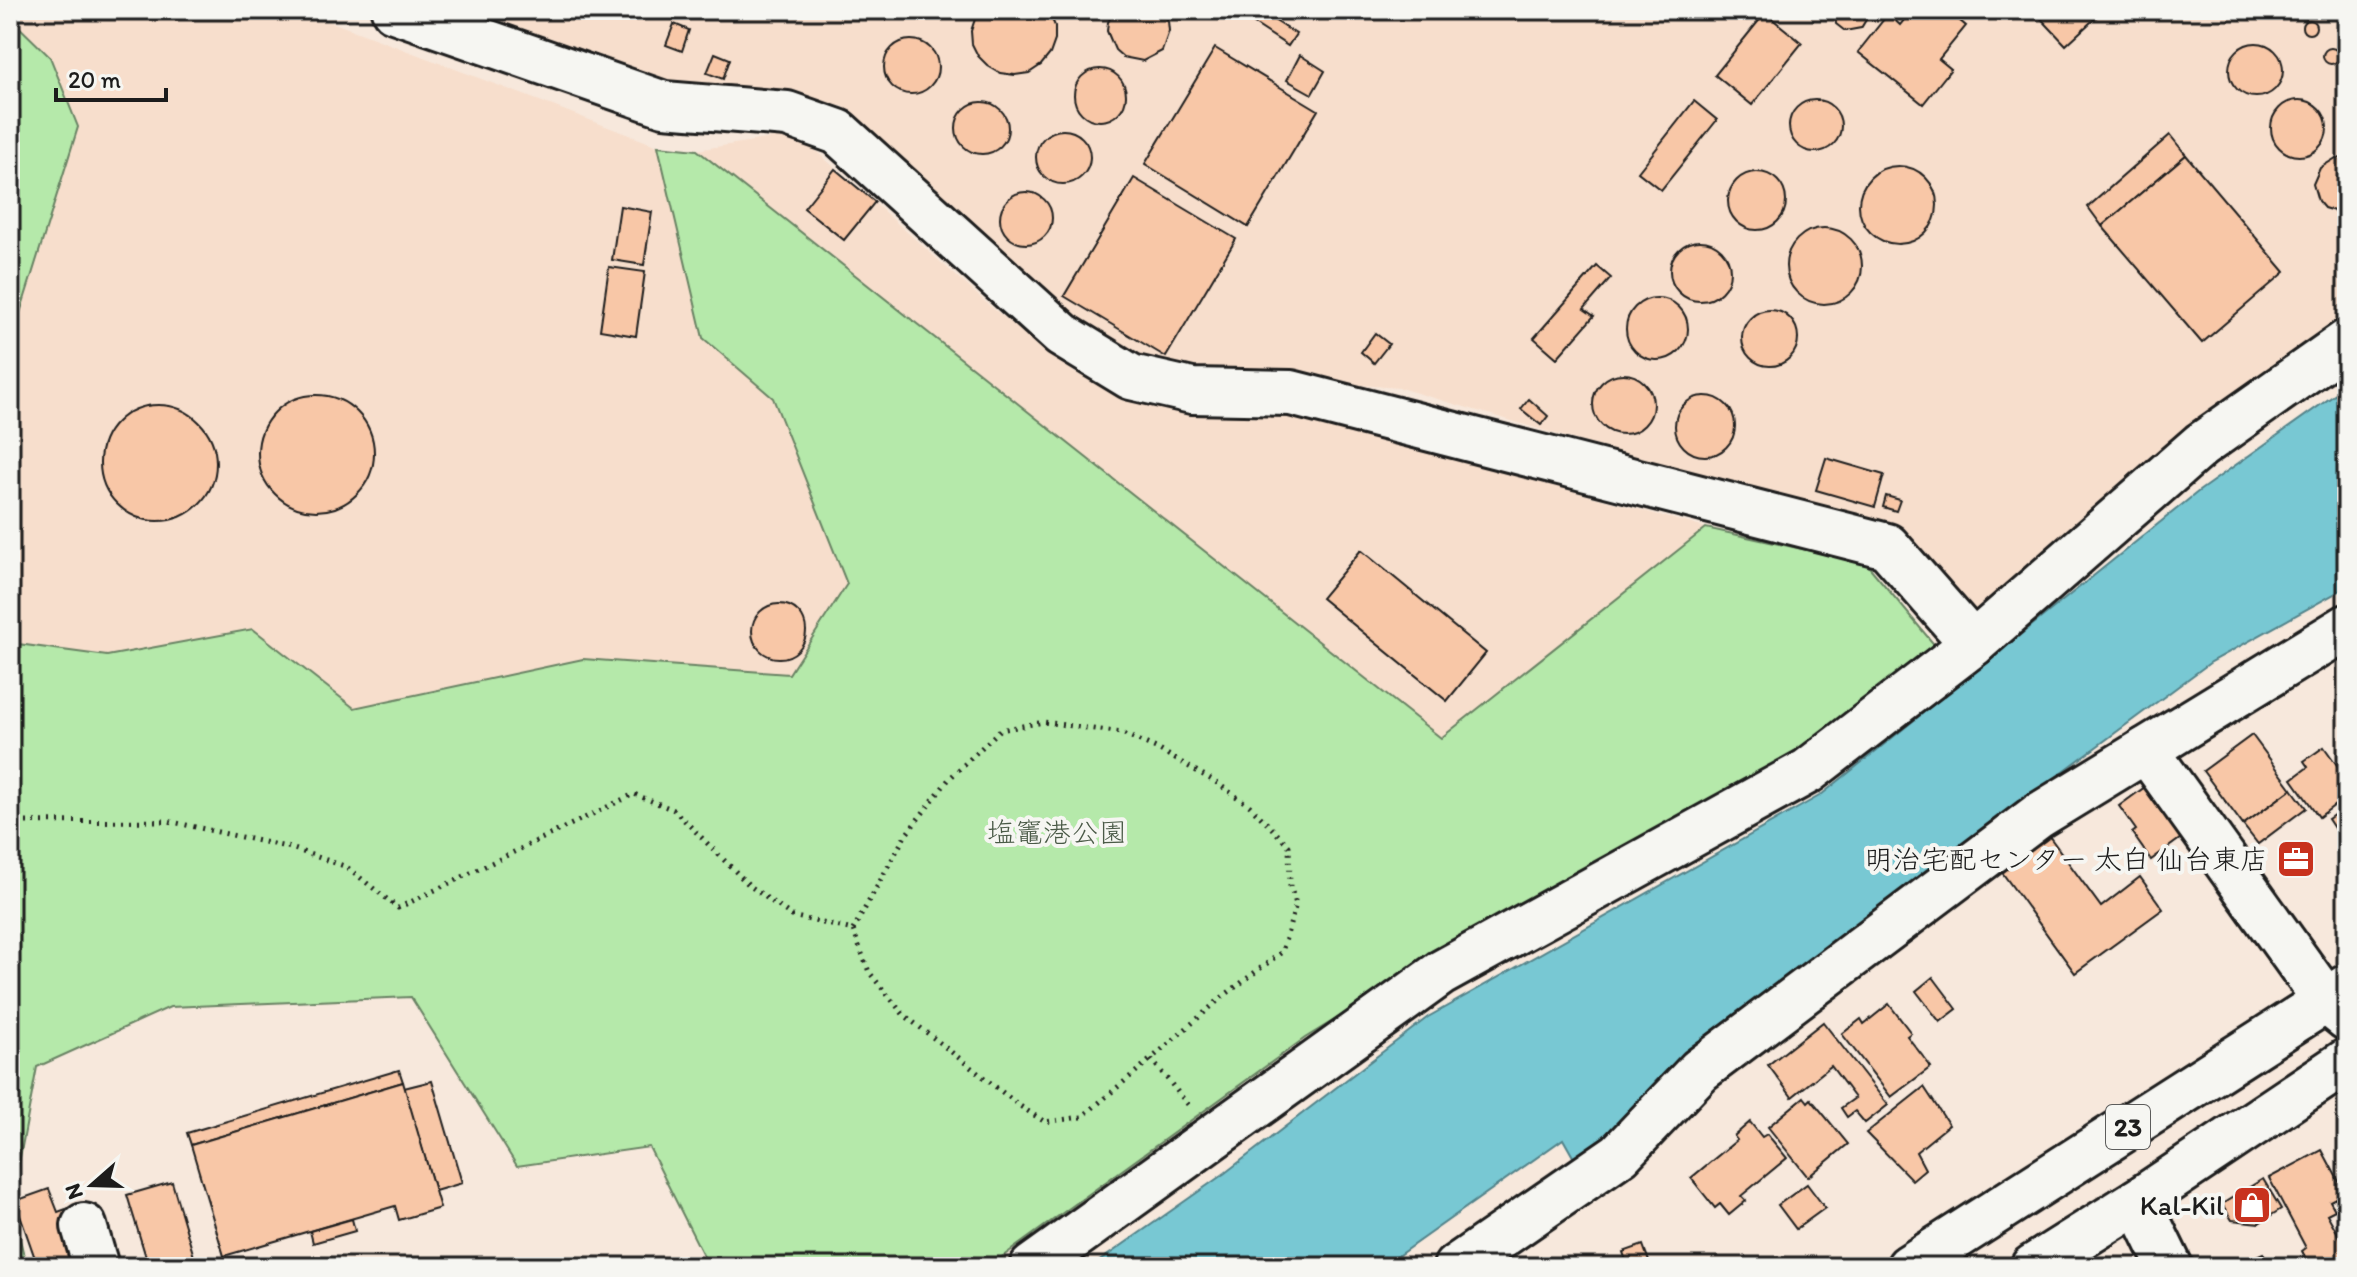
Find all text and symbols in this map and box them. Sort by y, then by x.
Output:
scale bar [56,52,166,102]
text: 20 m [68,65,121,94]
park label: 塩竈港公園 [987,815,1127,849]
office icon: 明治宅配センター 太白 仙台東店 [2275,838,2317,880]
place label: 明治宅配センター 太白 仙台東店 [1865,842,2268,876]
road number: 23 [2106,1105,2150,1149]
north arrow [52,1145,132,1225]
text: N [58,1180,89,1203]
shop icon: Kal-Kil [2231,1184,2273,1226]
place label: Kal-Kil [2140,1188,2224,1222]

